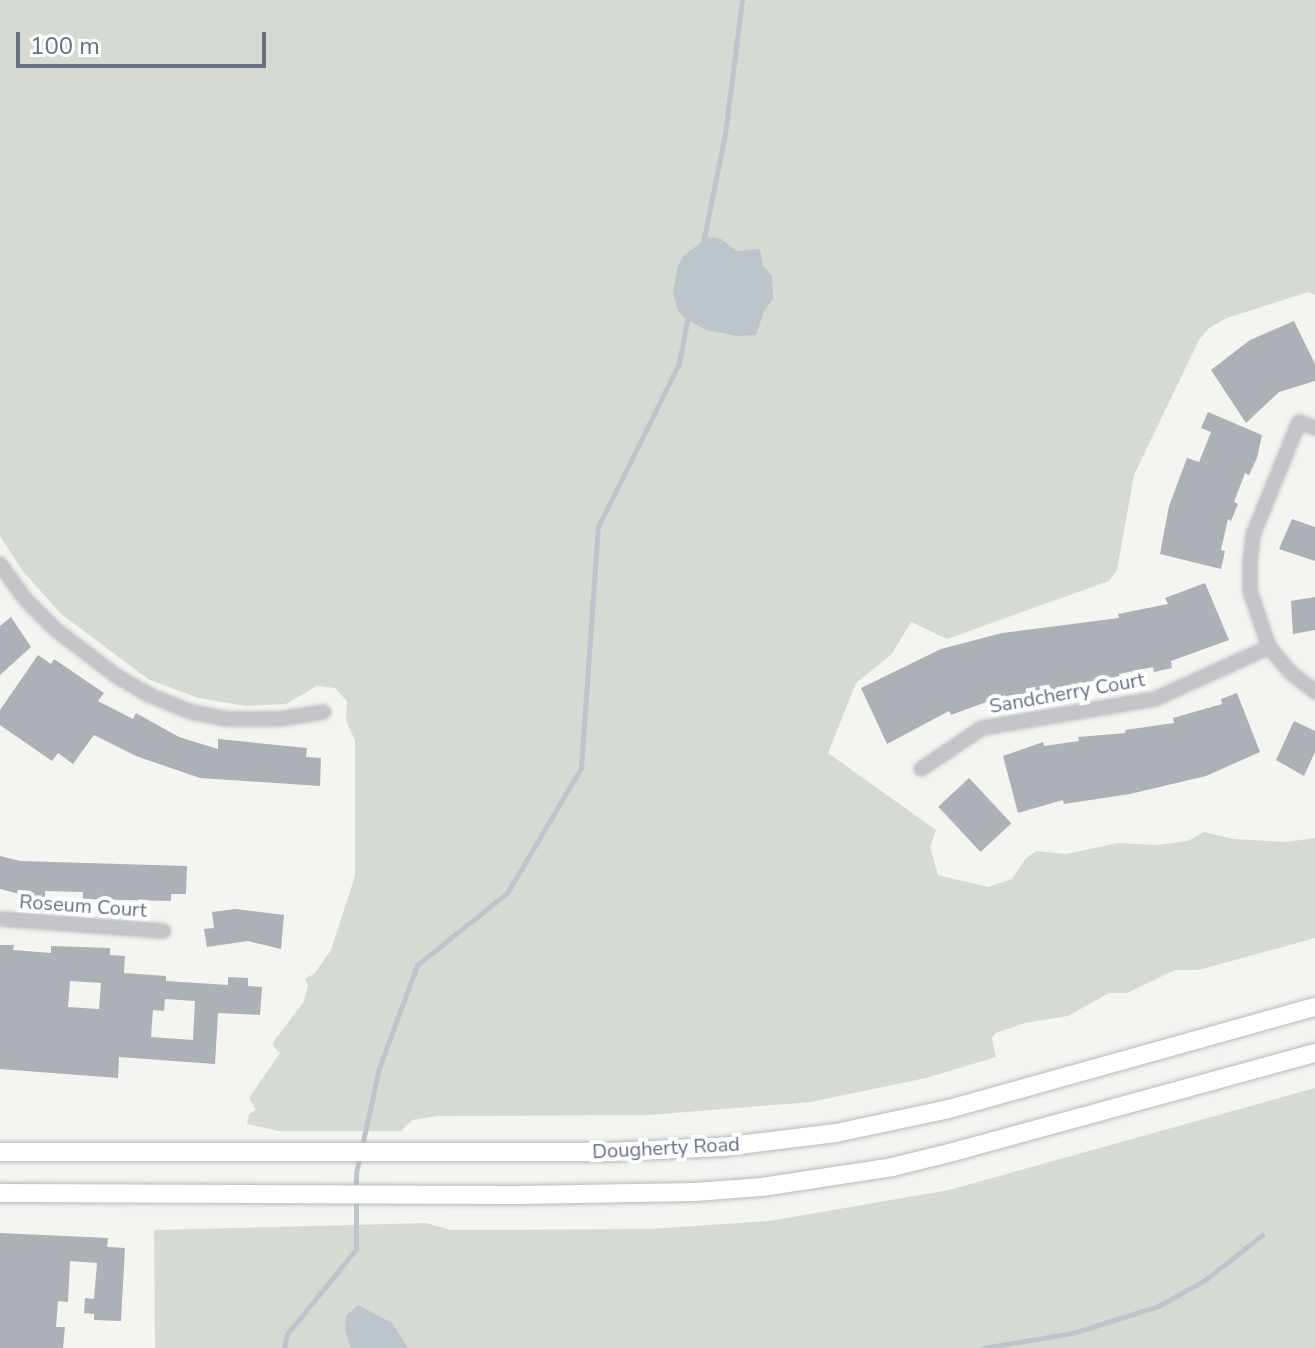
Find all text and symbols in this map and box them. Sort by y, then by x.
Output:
scale bar [20,16,270,66]
text: 100 m [30,30,100,62]
street label: Sandcherry Court [987,668,1147,718]
street label: Roseum Court [18,890,148,922]
street label: Dougherty Road [592,1132,740,1164]

